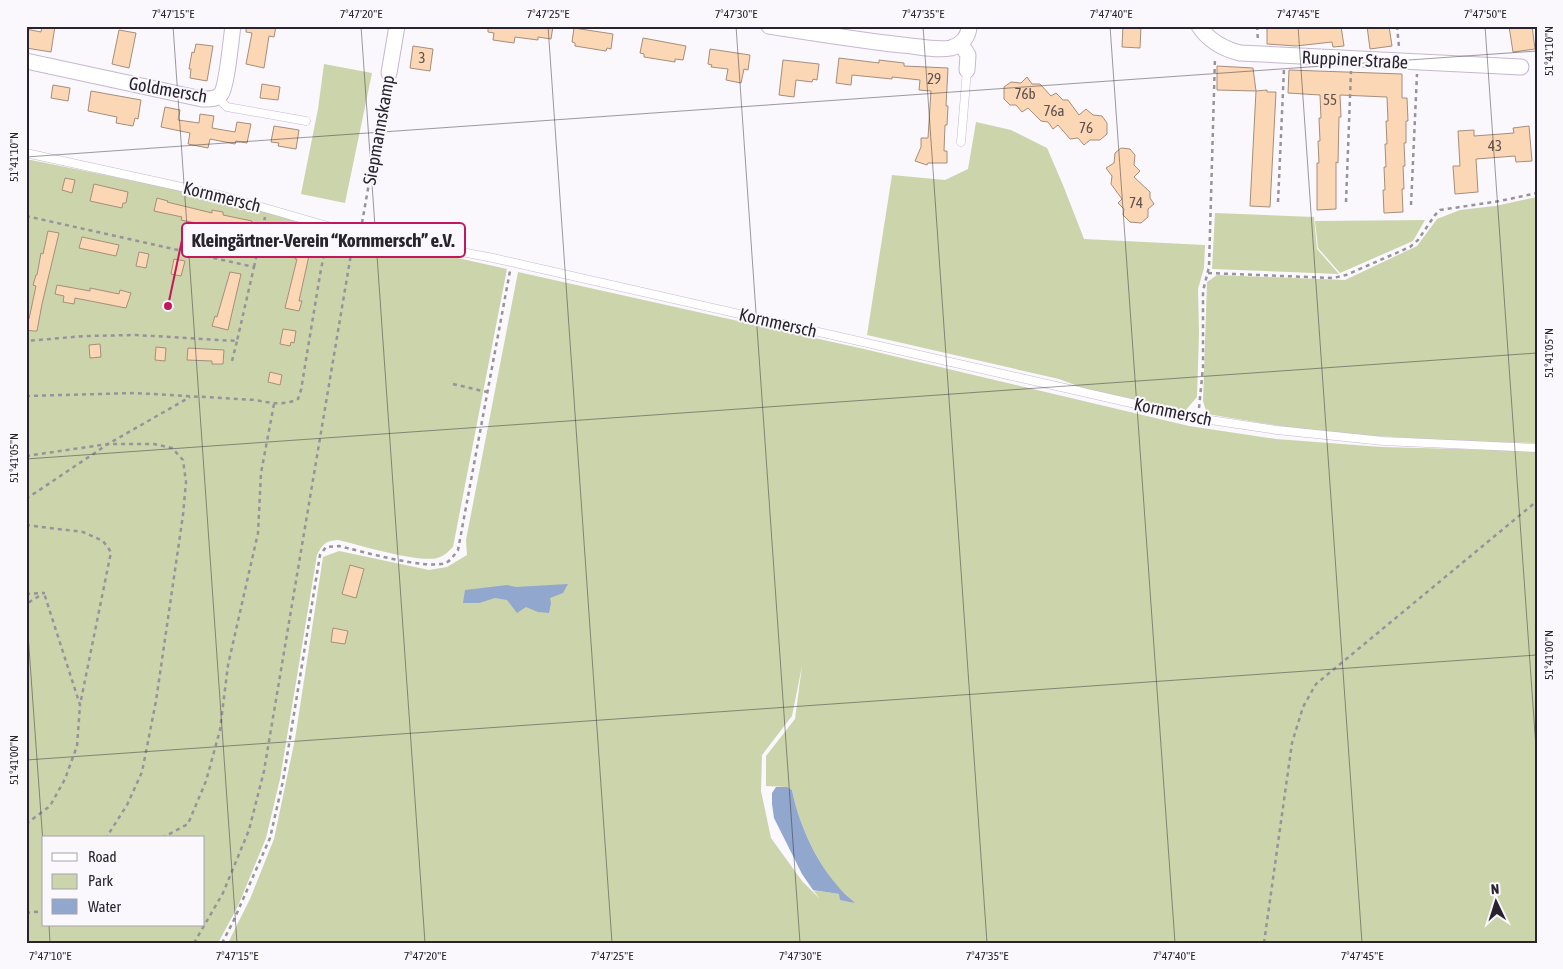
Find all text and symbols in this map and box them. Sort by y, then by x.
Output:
text: 7°47'15"E [152,7,194,21]
text: 7°47'20"E [340,7,382,21]
text: 7°47'25"E [527,7,569,21]
text: 7°47'30"E [715,7,757,21]
text: 7°47'35"E [902,7,944,21]
text: 7°47'40"E [1090,7,1132,21]
text: 7°47'45"E [1277,7,1319,21]
text: 7°47'50"E [1464,7,1506,21]
text: 51°41'10"N [1542,26,1556,76]
street label: Ruppiner Straße [1301,46,1409,73]
house number: 3 [418,49,426,66]
house number: 29 [927,70,941,87]
street label: Goldmersch [127,72,209,107]
street label: Siepmannskamp [358,73,399,187]
house number: 76b [1014,85,1036,102]
house number: 55 [1323,91,1337,108]
house number: 76a [1043,102,1065,119]
house number: 76 [1079,119,1093,136]
text: 51°41'10"N [7,132,21,182]
house number: 43 [1488,137,1502,154]
street label: Kornmersch [181,177,263,216]
house number: 74 [1129,194,1143,211]
callout: Kleingärtner-Verein “Kornmersch” e.V. [182,223,465,257]
text: Kleingärtner-Verein “Kornmersch” e.V. [191,229,455,251]
street label: Kornmersch [737,303,819,342]
text: 51°41'05"N [1542,328,1556,378]
street label: Kornmersch [1132,393,1214,430]
text: 51°41'05"N [7,433,21,483]
text: 51°41'00"N [1542,630,1556,680]
text: 51°41'00"N [7,735,21,785]
legend [42,836,205,926]
text: Road [88,848,117,865]
text: Park [88,872,113,889]
north arrow [1470,876,1520,926]
text: N [1490,881,1500,897]
text: Water [88,898,121,915]
text: 7°47'10"E [29,949,71,963]
text: 7°47'15"E [216,949,258,963]
text: 7°47'20"E [404,949,446,963]
text: 7°47'25"E [591,949,633,963]
text: 7°47'30"E [779,949,821,963]
text: 7°47'35"E [966,949,1008,963]
text: 7°47'40"E [1153,949,1195,963]
text: 7°47'45"E [1341,949,1383,963]

